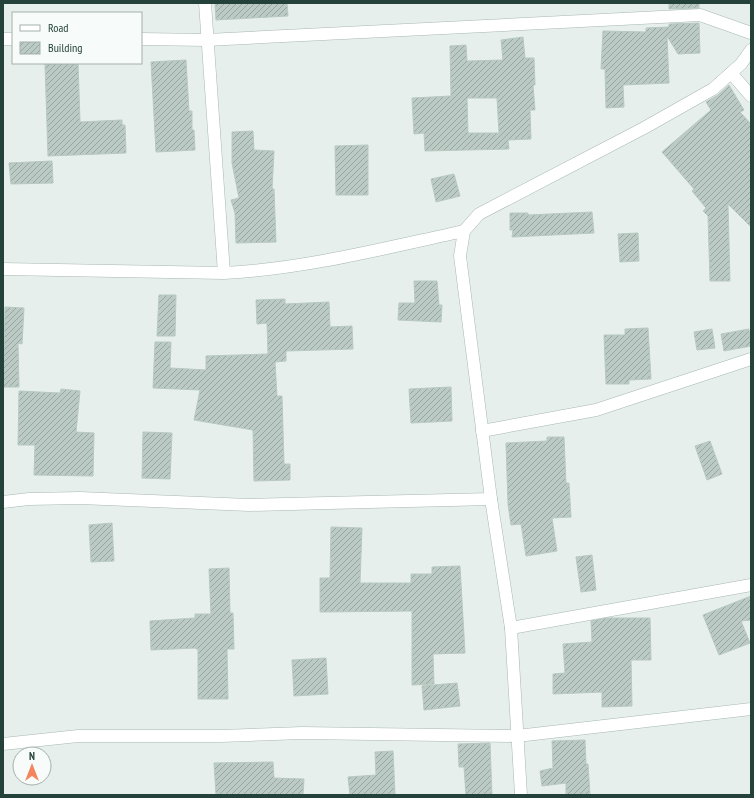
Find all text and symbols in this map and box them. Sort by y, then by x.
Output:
legend [12,12,142,64]
text: Road [48,20,68,35]
text: Building [48,40,83,55]
north arrow [12,746,52,786]
text: N [29,749,35,763]

